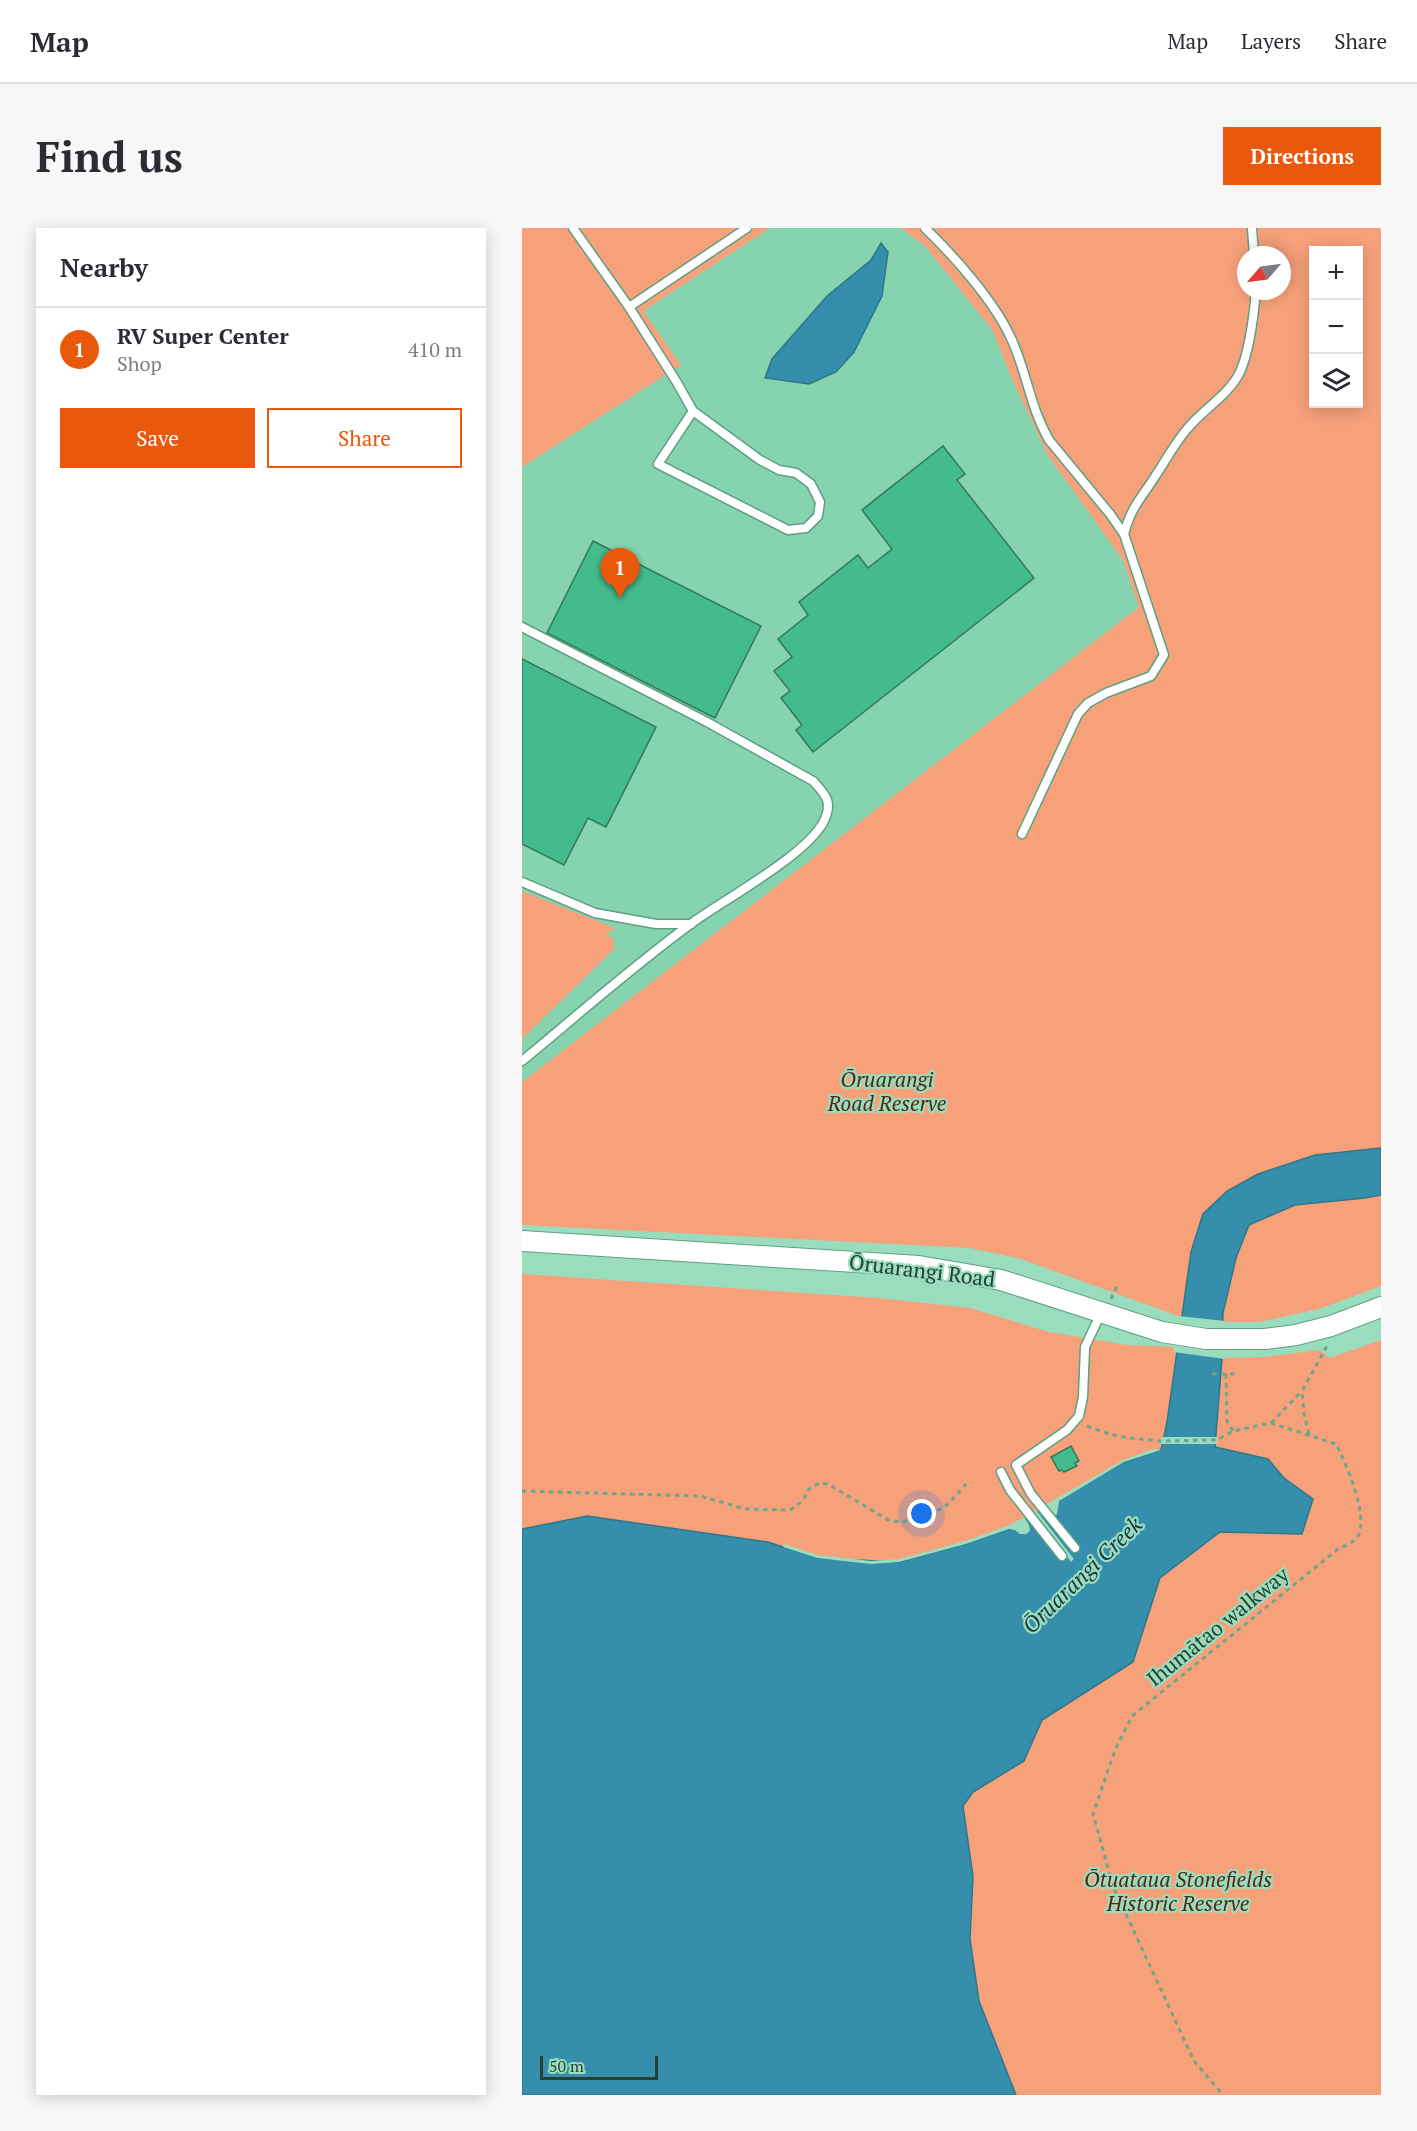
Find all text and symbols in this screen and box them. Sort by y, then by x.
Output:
text: Map [30,23,89,60]
text: Map [1167,27,1208,55]
text: Layers [1241,27,1301,55]
text: Share [1334,27,1387,55]
button: Directions [1223,127,1381,185]
text: Find us [36,128,183,184]
north arrow [1237,246,1291,300]
map controls [1309,246,1363,408]
button: + [1309,246,1363,300]
text: Nearby [60,250,148,284]
button: − [1309,300,1363,354]
text: RV Super Center [117,321,289,350]
text: 1 [74,336,85,363]
text: 410 m [408,336,462,363]
text: Shop [117,350,162,377]
button: layers [1309,354,1363,408]
button: Save [60,408,255,468]
button: Share [267,408,462,468]
pin: 1 [600,548,640,598]
park label: Ōruarangi Road Reserve [827,1065,947,1117]
street label: Ōruarangi Road [848,1247,997,1293]
your location [907,1499,936,1528]
water label: Ōruarangi Creek [1015,1510,1148,1639]
street label: Ihumātao walkway [1141,1560,1295,1692]
park label: Ōtuataua Stonefields Historic Reserve [1084,1865,1272,1917]
scale bar [540,2053,658,2080]
text: 50 m [549,2055,584,2077]

